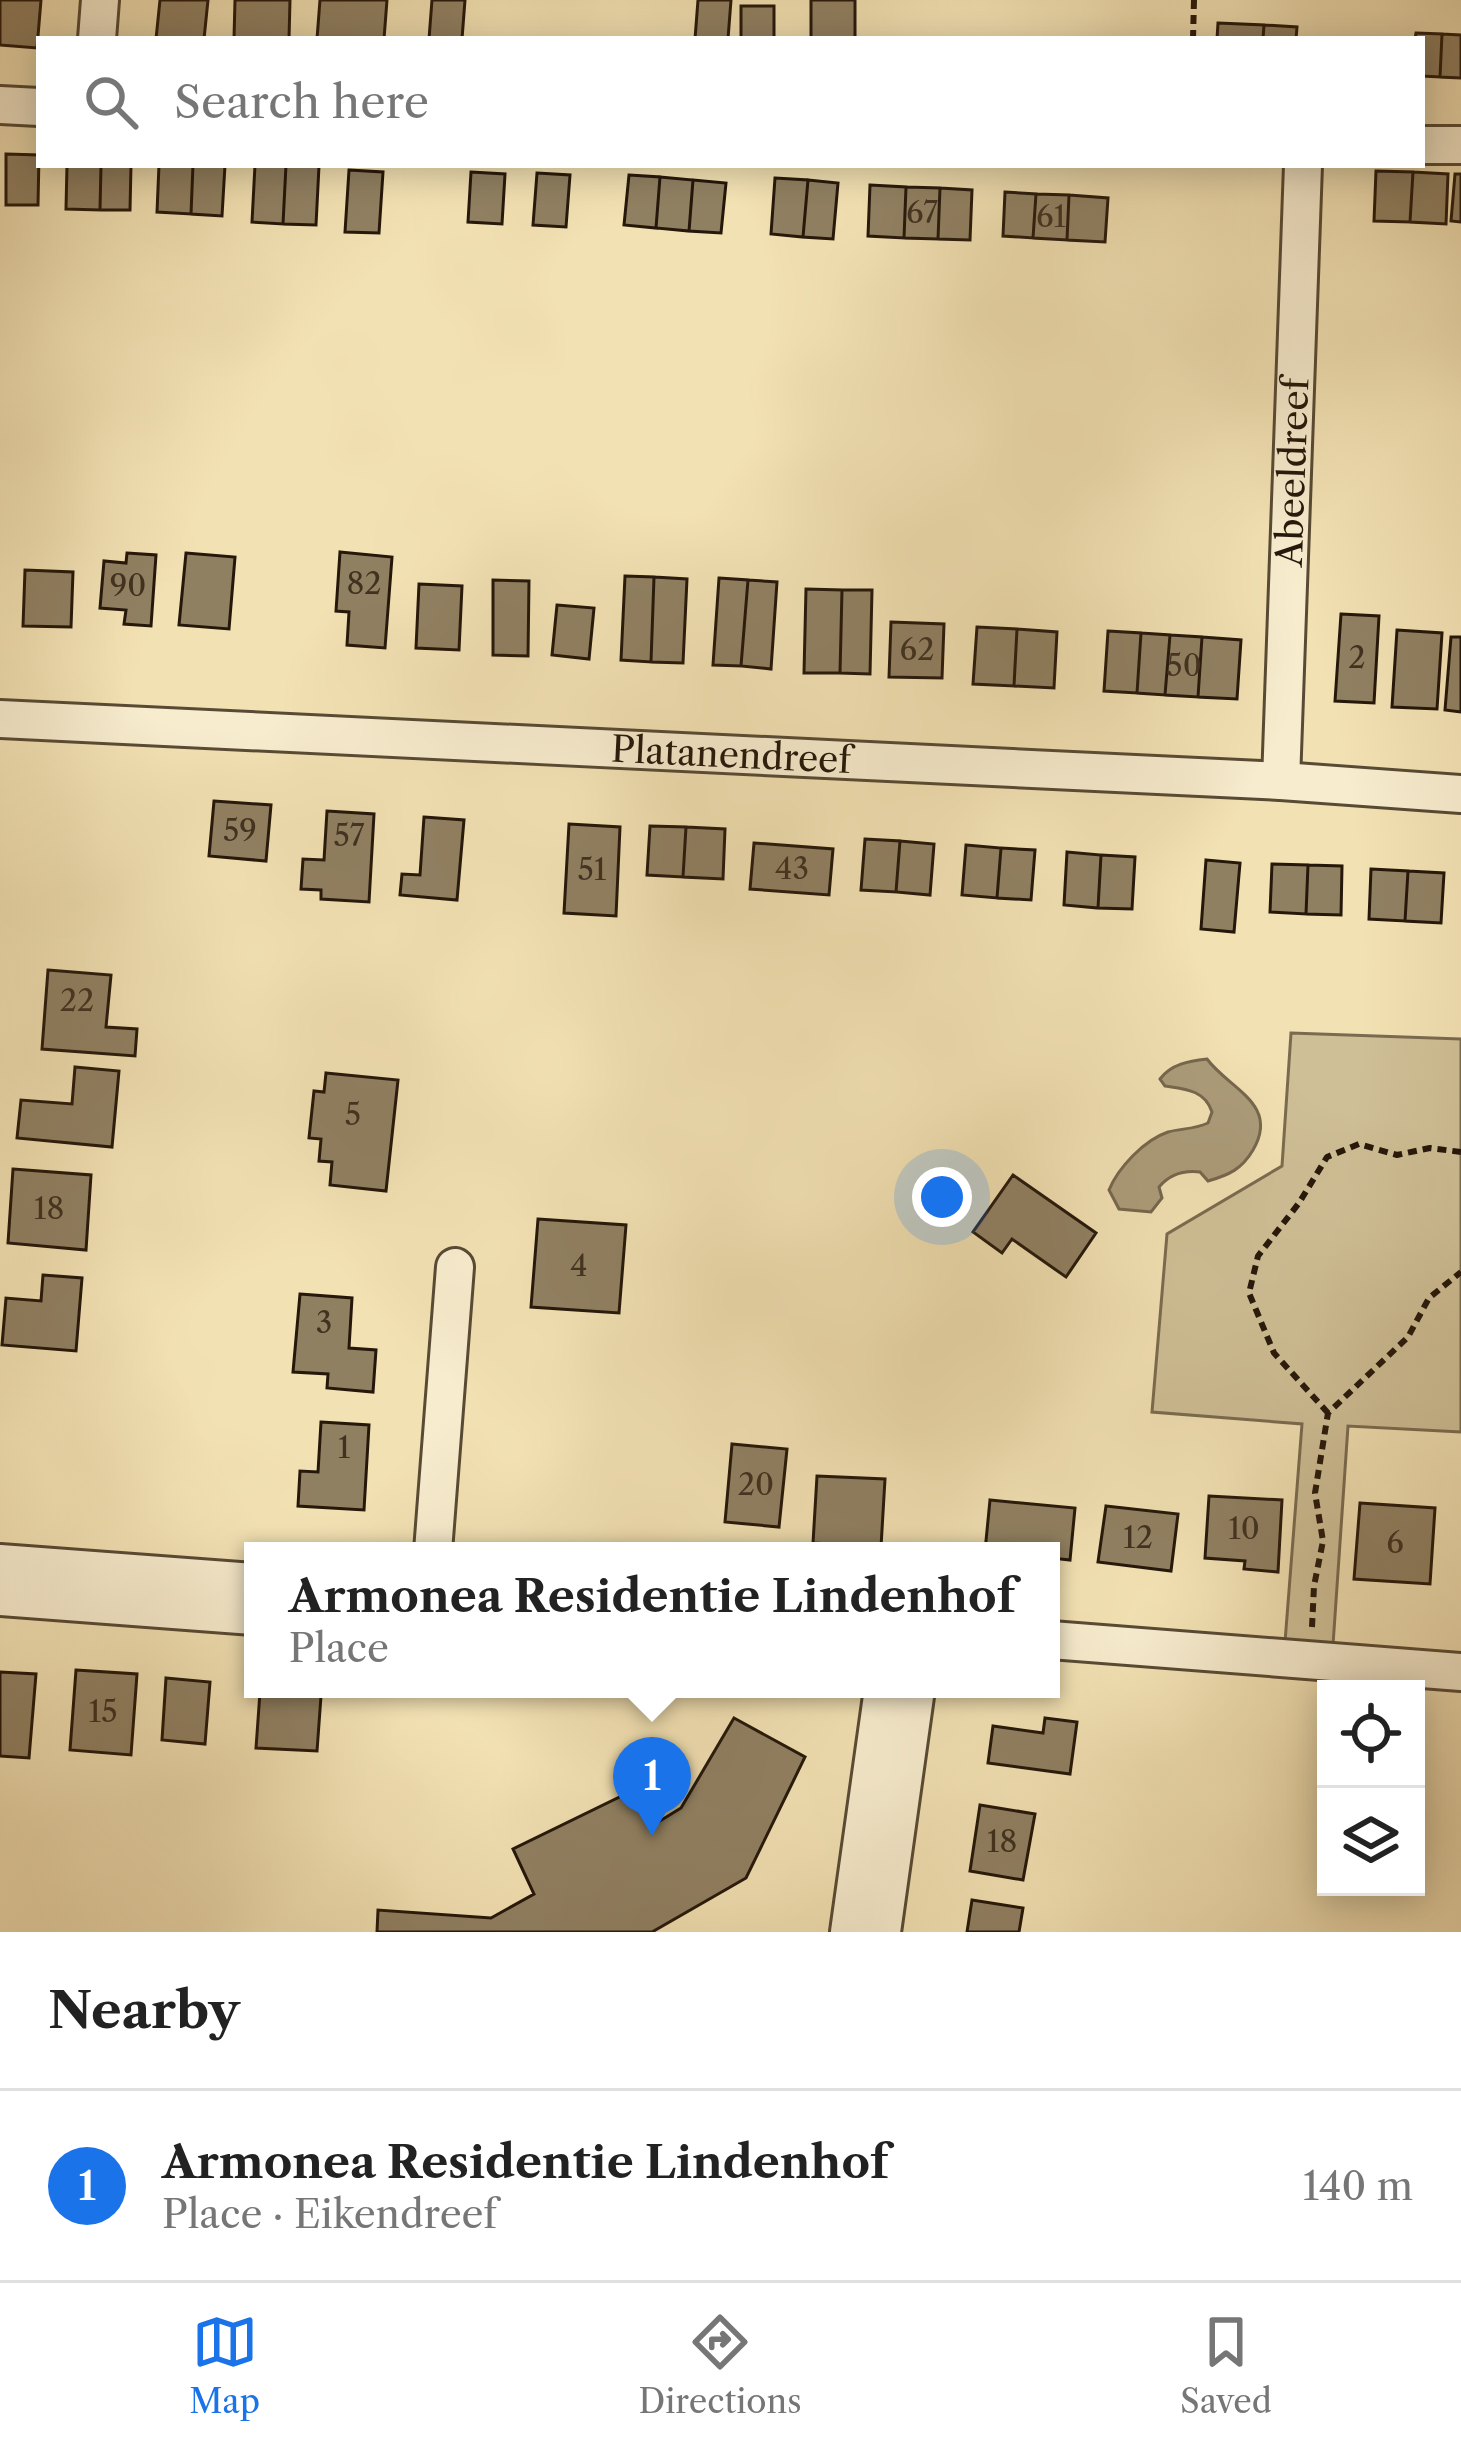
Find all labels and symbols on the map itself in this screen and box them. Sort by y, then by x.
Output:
house number: 67 [906,194,938,231]
house number: 61 [1036,198,1066,235]
street label: Abeeldreef [1267,373,1318,569]
house number: 82 [346,565,382,602]
house number: 90 [110,567,146,604]
house number: 62 [900,631,934,668]
house number: 2 [1348,639,1366,676]
house number: 50 [1166,647,1202,684]
street label: Platanendreef [610,727,856,782]
house number: 59 [223,812,257,849]
house number: 57 [333,817,365,854]
house number: 43 [775,850,809,887]
house number: 51 [578,851,607,888]
house number: 22 [60,982,94,1019]
house number: 5 [345,1096,361,1133]
your location [912,1167,972,1227]
house number: 18 [34,1190,64,1227]
house number: 4 [570,1247,588,1284]
house number: 3 [316,1304,332,1341]
house number: 1 [338,1429,351,1466]
house number: 20 [738,1466,774,1503]
house number: 10 [1228,1510,1260,1547]
house number: 12 [1123,1519,1153,1556]
house number: 6 [1386,1524,1404,1561]
house number: 15 [89,1693,117,1730]
pin: 1 [613,1737,691,1836]
house number: 18 [987,1823,1017,1860]

